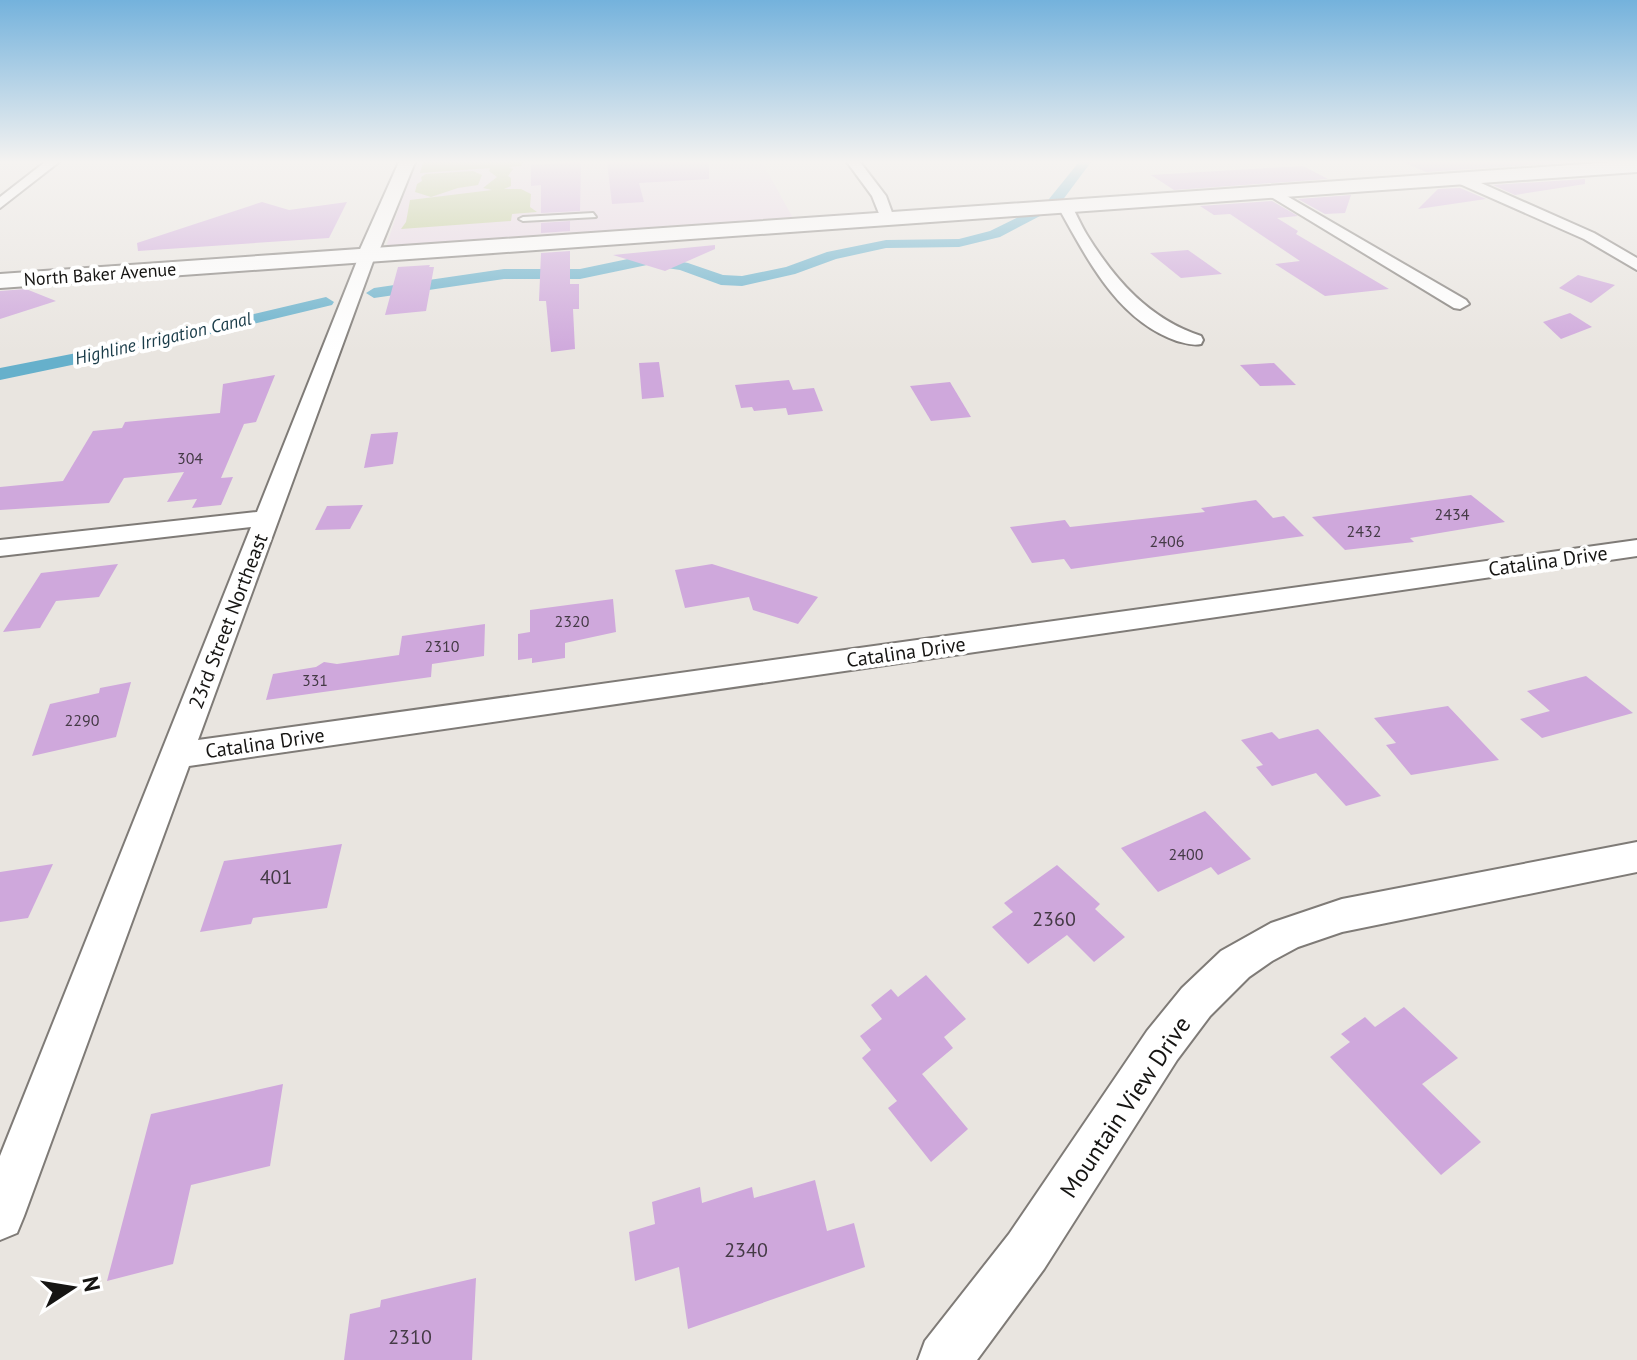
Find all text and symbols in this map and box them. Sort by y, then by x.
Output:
street label: North Baker Avenue [23,257,177,291]
water label: Highline Irrigation Canal [73,306,254,370]
house number: 304 [177,448,203,468]
house number: 2434 [1435,504,1470,524]
house number: 2432 [1347,521,1381,541]
street label: 23rd Street Northeast [183,529,273,712]
house number: 2406 [1150,531,1184,551]
street label: Catalina Drive [1487,540,1609,582]
house number: 2320 [555,611,590,631]
street label: Catalina Drive [845,631,967,673]
house number: 2310 [425,636,460,656]
house number: 331 [302,670,328,690]
house number: 2290 [65,710,100,730]
street label: Catalina Drive [204,722,326,764]
house number: 2400 [1169,844,1204,864]
house number: 401 [260,864,292,890]
house number: 2360 [1032,906,1076,932]
street label: Mountain View Drive [1053,1010,1197,1204]
house number: 2340 [724,1237,768,1263]
north arrow [32,1248,112,1328]
text: N [76,1274,107,1294]
house number: 2310 [388,1324,432,1350]

